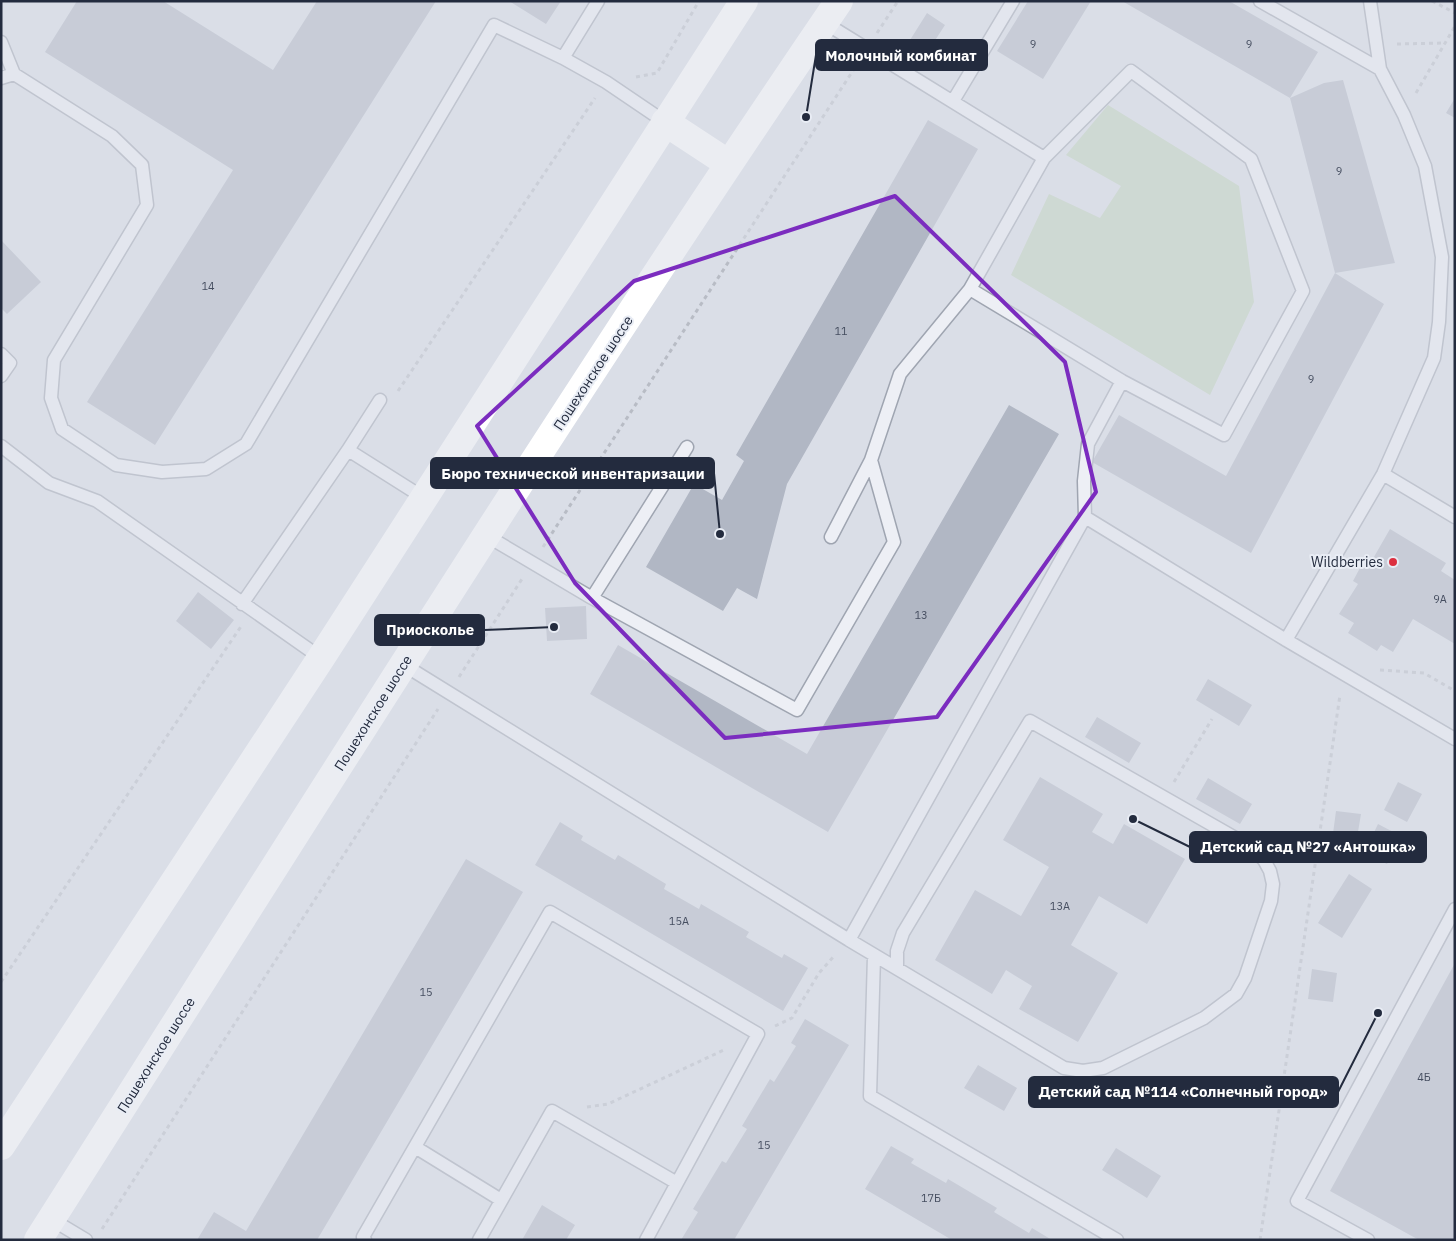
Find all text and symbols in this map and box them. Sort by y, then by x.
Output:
house number: 9 [1030,37,1036,51]
house number: 9 [1246,37,1252,51]
callout: Молочный комбинат [816,40,987,70]
text: Молочный комбинат [825,46,977,65]
house number: 9 [1336,164,1342,178]
house number: 14 [201,279,215,293]
street label: Пошехонское шоссе [549,312,637,434]
house number: 11 [834,324,848,338]
house number: 9 [1308,372,1314,386]
callout: Бюро технической инвентаризации [431,458,714,488]
text: Бюро технической инвентаризации [441,464,705,483]
place label: Wildberries [1311,553,1383,571]
marker: Wildberries [1387,556,1399,568]
house number: 9А [1433,592,1447,606]
house number: 13 [914,608,928,622]
callout: Приосколье [375,615,484,645]
text: Приосколье [386,620,474,639]
street label: Пошехонское шоссе [330,651,416,774]
callout: Детский сад №27 «Антошка» [1190,832,1426,862]
text: Детский сад №27 «Антошка» [1200,837,1416,856]
house number: 13А [1050,899,1070,913]
house number: 15А [669,914,689,928]
house number: 15 [419,985,433,999]
street label: Пошехонское шоссе [113,993,199,1116]
house number: 4Б [1417,1070,1431,1084]
callout: Детский сад №114 «Солнечный город» [1029,1077,1338,1107]
text: Детский сад №114 «Солнечный город» [1038,1082,1328,1101]
house number: 15 [757,1138,771,1152]
house number: 17Б [921,1191,941,1205]

